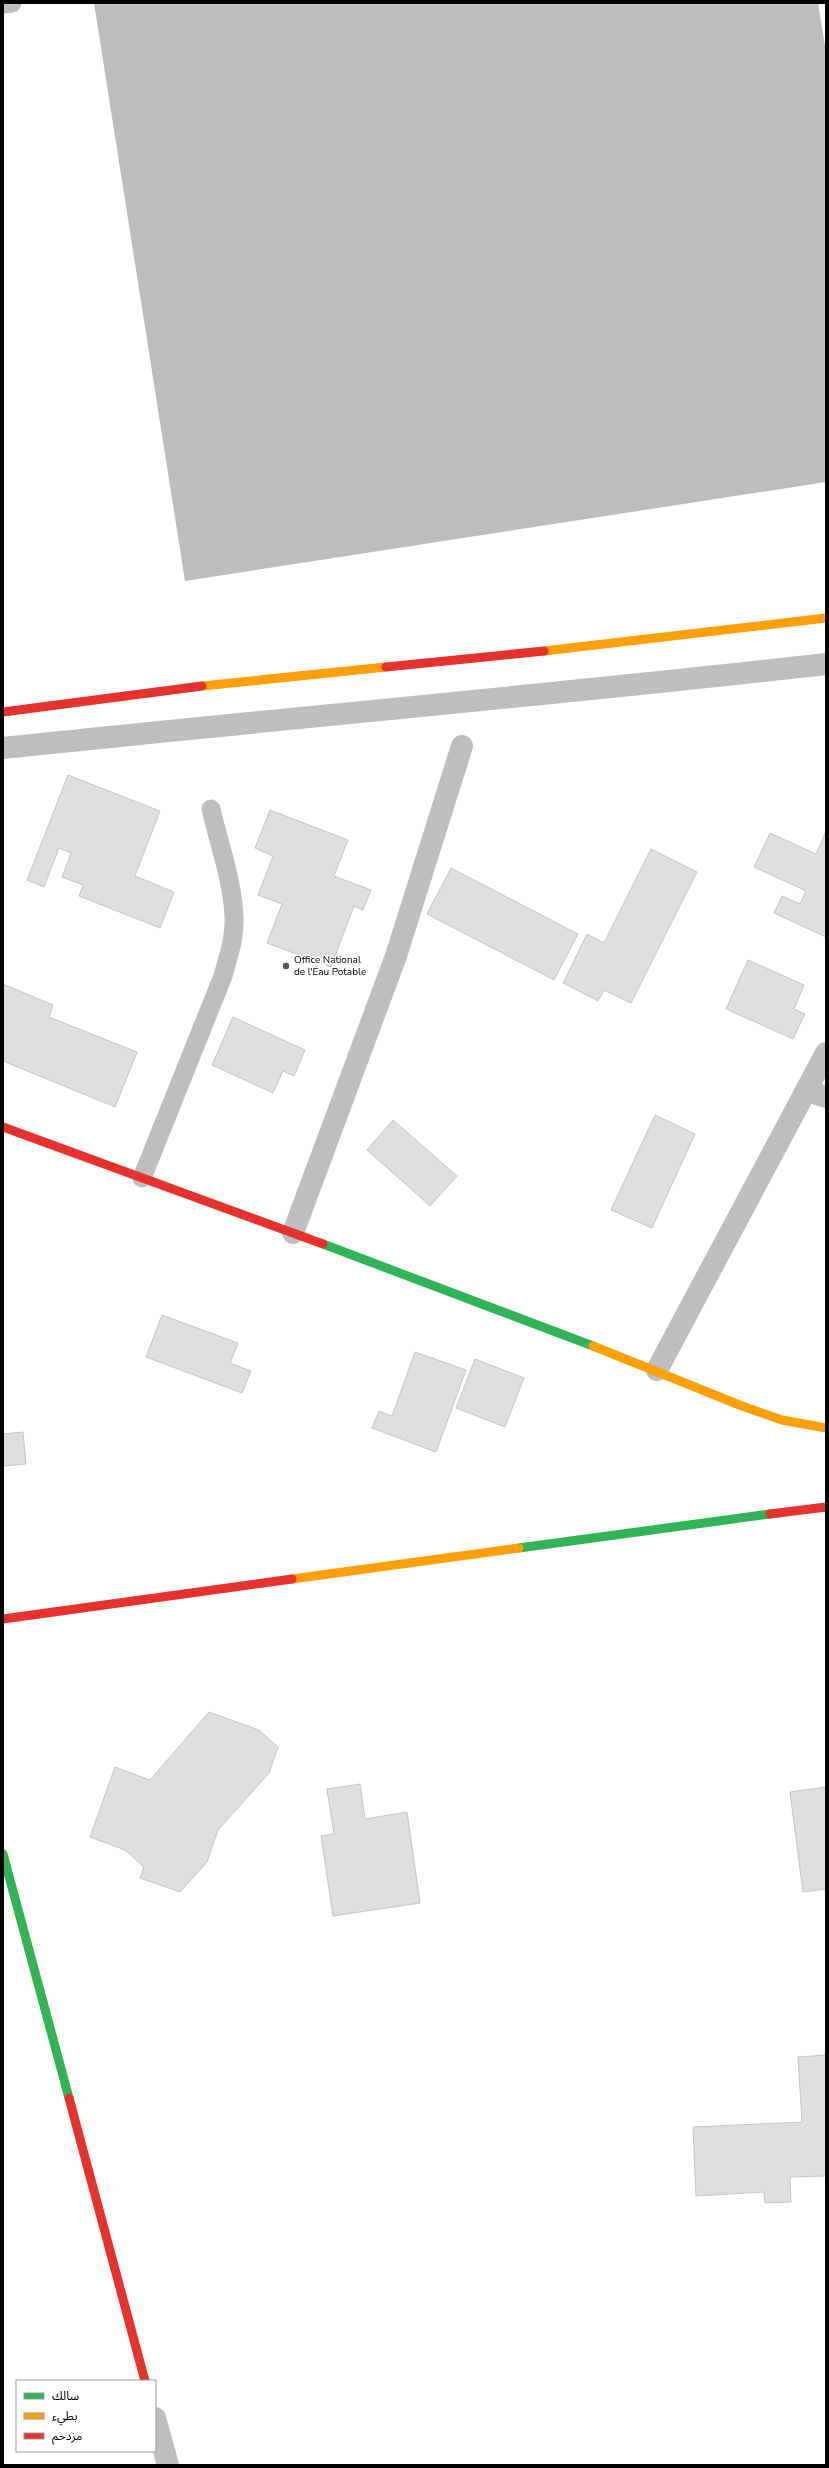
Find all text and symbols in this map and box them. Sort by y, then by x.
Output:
place label: Office National de l'Eau Potable [294,953,366,979]
marker: Office National de l'Eau Potable [281,961,291,971]
legend [16,2380,156,2452]
text: سالك [52,2388,79,2404]
text: بطيء [52,2408,78,2426]
text: مزدحم [52,2428,82,2445]

